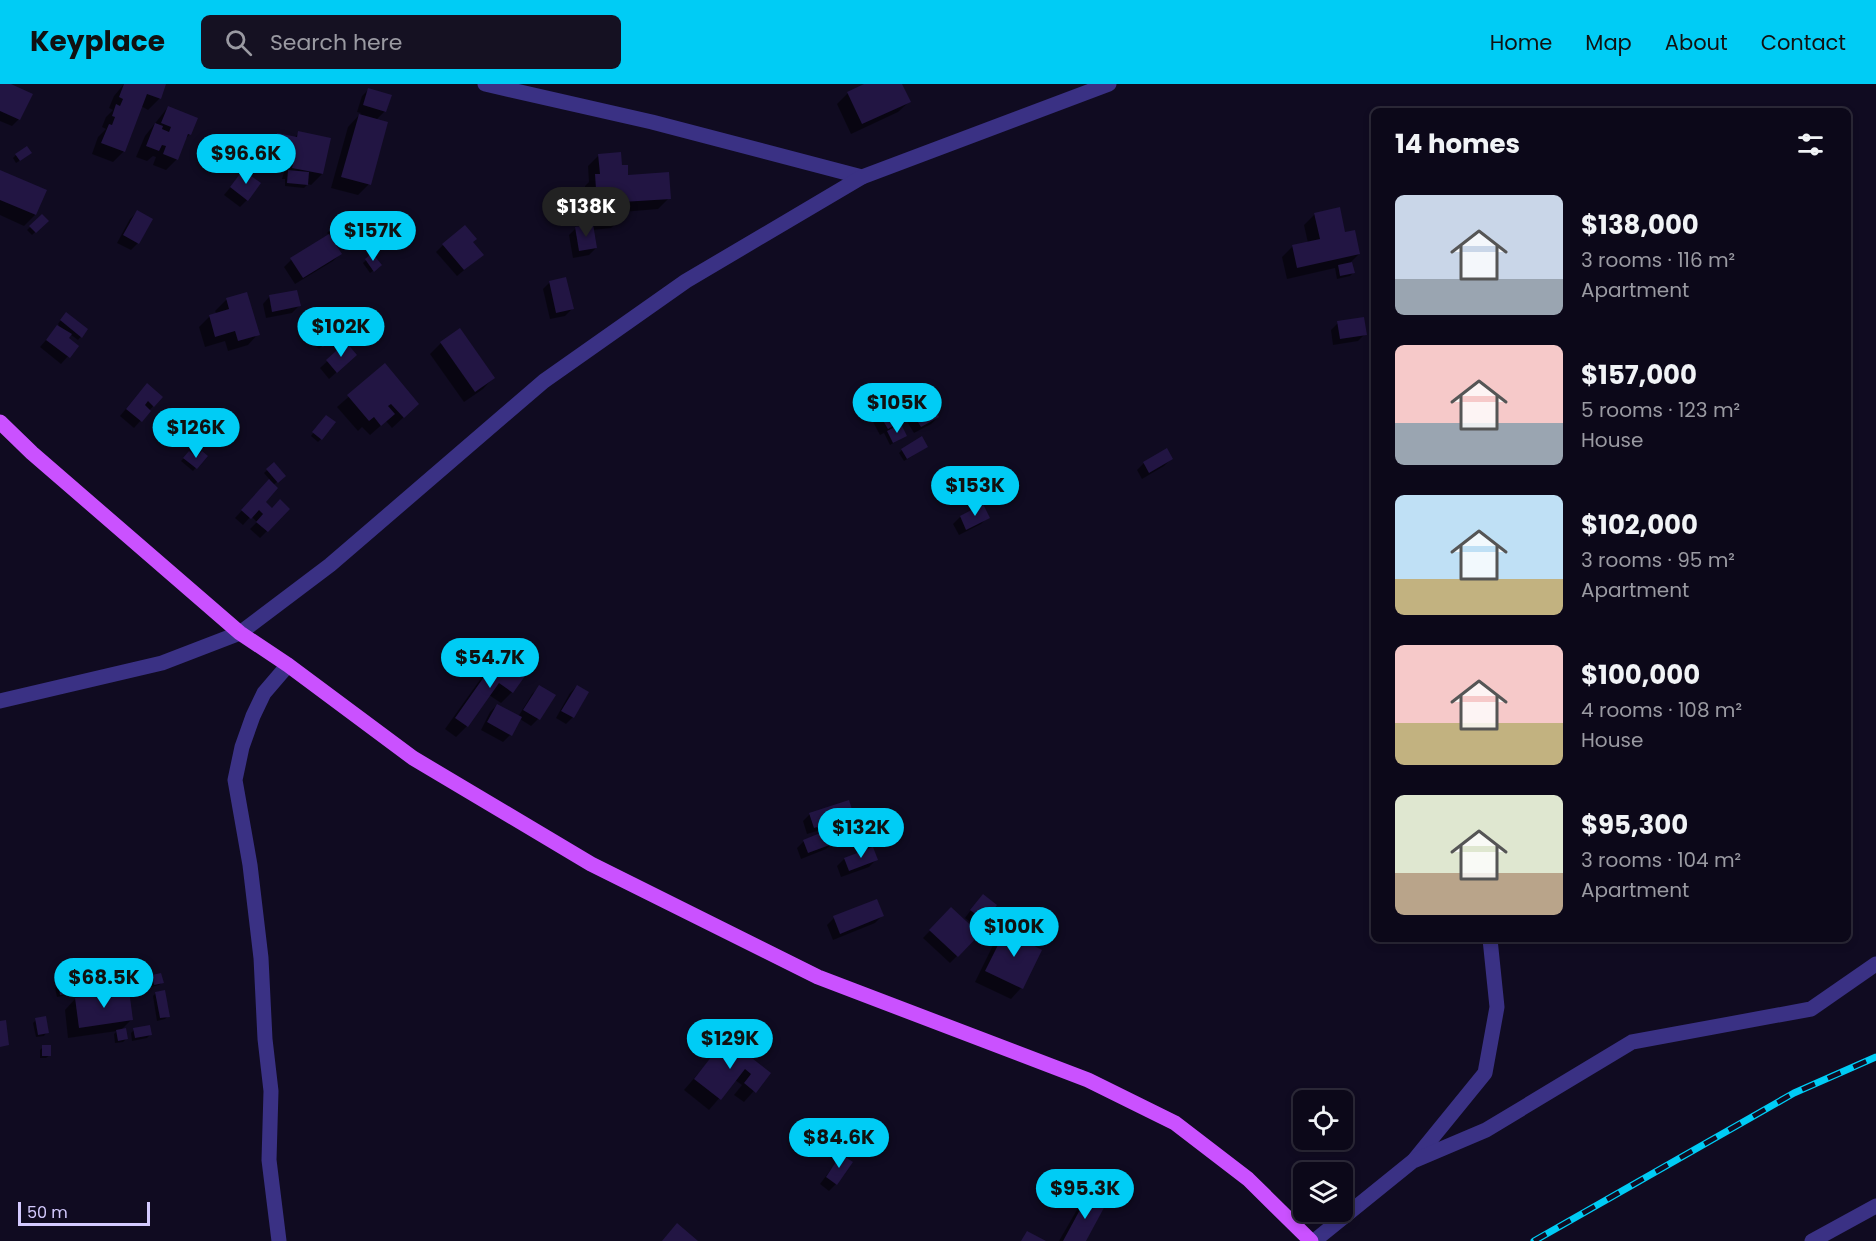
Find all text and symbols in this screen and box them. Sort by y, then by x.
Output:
search box [201,15,621,69]
text: Keyplace [30,22,165,61]
icon: search [222,26,255,59]
text: Search here [270,27,402,58]
text: Home [1490,28,1552,57]
text: Map [1585,28,1632,57]
text: About [1665,28,1728,57]
text: Contact [1761,28,1846,57]
text: 14 homes [1395,126,1520,162]
icon: filters [1794,128,1827,161]
pin: $96.6K [197,134,295,185]
text: $96.6K [211,139,281,167]
pin: $138K [544,187,628,238]
text: $138K [556,192,616,220]
text: $138,000 [1581,207,1699,243]
pin: $157K [331,211,415,262]
text: $157K [344,216,402,244]
icon: home [1443,219,1515,291]
text: 3 rooms · 116 m² [1581,246,1735,274]
text: Apartment [1581,276,1689,304]
pin: $102K [299,307,383,358]
text: $102K [311,312,371,340]
text: $157,000 [1581,357,1697,393]
icon: home [1443,369,1515,441]
pin: $105K [855,383,939,434]
text: $105K [867,388,927,416]
text: 5 rooms · 123 m² [1581,396,1740,424]
pin: $126K [154,408,238,459]
text: $126K [167,413,225,441]
text: House [1581,426,1643,454]
pin: $153K [933,466,1017,517]
text: $153K [945,471,1005,499]
text: $102,000 [1581,507,1698,543]
icon: home [1443,519,1515,591]
text: 3 rooms · 95 m² [1581,546,1735,574]
text: Apartment [1581,576,1689,604]
pin: $54.7K [441,638,539,689]
text: $54.7K [455,643,525,671]
text: $100,000 [1581,657,1700,693]
icon: home [1443,669,1515,741]
text: 4 rooms · 108 m² [1581,696,1742,724]
text: House [1581,726,1643,754]
text: $95,300 [1581,807,1688,843]
pin: $132K [819,808,903,859]
text: $132K [832,813,890,841]
icon: home [1443,819,1515,891]
text: 3 rooms · 104 m² [1581,846,1741,874]
text: Apartment [1581,876,1689,904]
pin: $100K [972,907,1056,958]
text: $100K [984,912,1044,940]
pin: $68.5K [55,958,153,1009]
text: $68.5K [68,963,140,991]
pin: $129K [688,1019,772,1070]
text: $129K [701,1024,759,1052]
map controls [1293,1090,1353,1222]
button: locate [1293,1090,1353,1150]
pin: $84.6K [790,1118,888,1169]
text: $84.6K [803,1123,875,1151]
button: layers [1293,1162,1353,1222]
pin: $95.3K [1036,1169,1134,1220]
text: $95.3K [1050,1174,1120,1202]
scale bar [18,1199,150,1226]
text: 50 m [27,1201,68,1224]

